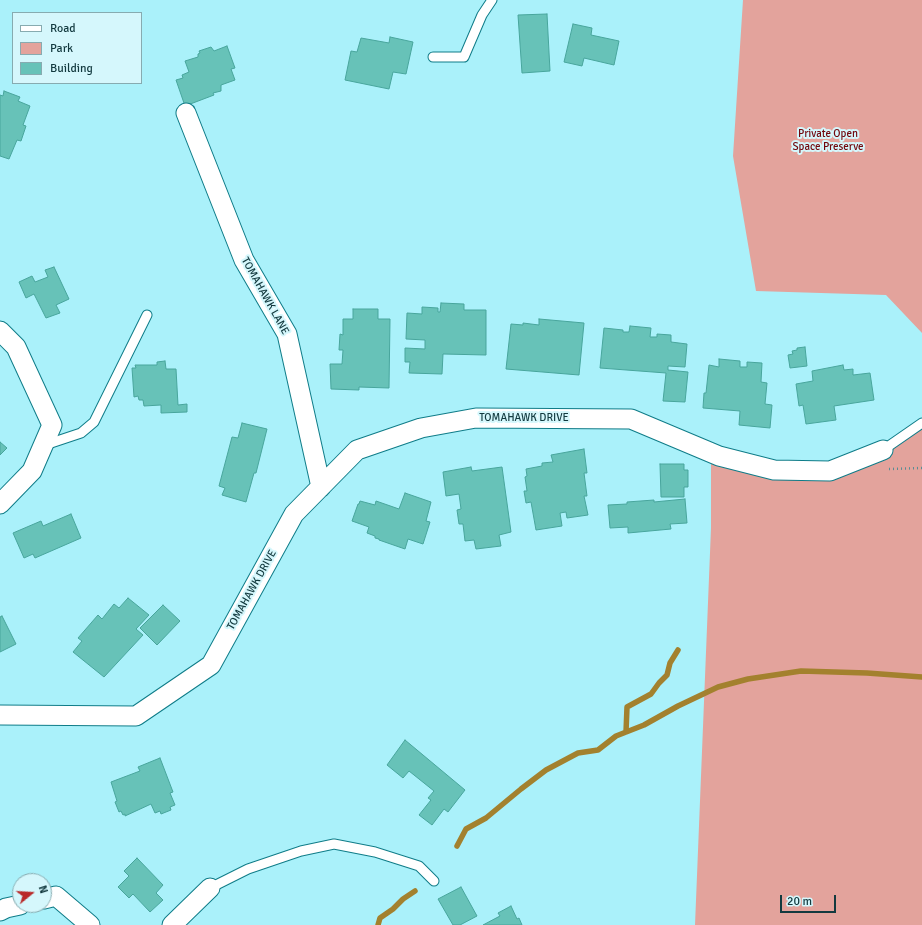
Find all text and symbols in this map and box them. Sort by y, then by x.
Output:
legend [12,12,142,84]
text: Road [50,21,76,36]
text: Park [50,41,73,56]
text: Building [50,61,93,76]
park label: Private Open Space Preserve [793,127,863,153]
street label: TOMAHAWK LANE [238,255,292,337]
street label: TOMAHAWK DRIVE [479,411,569,425]
street label: TOMAHAWK DRIVE [224,548,280,632]
north arrow [12,873,52,913]
text: N [36,884,50,895]
scale bar [782,887,838,913]
text: 20 m [787,894,812,909]

